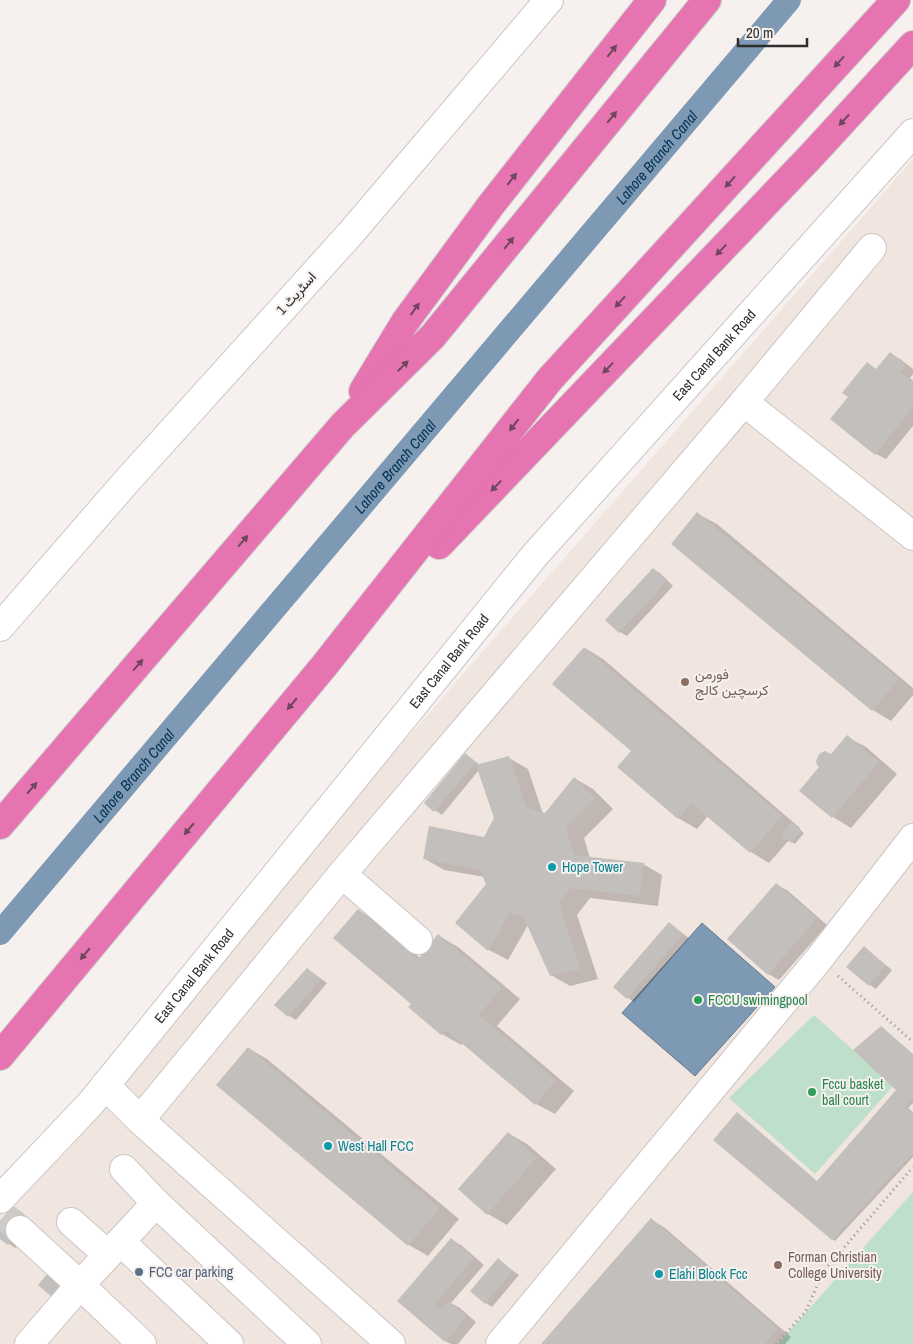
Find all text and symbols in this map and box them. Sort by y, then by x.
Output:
scale bar [738,15,807,47]
text: 20 m [746,22,773,43]
one-way arrow [607,44,617,58]
one-way arrow [834,55,845,68]
water label: Lahore Branch Canal [610,106,702,208]
one-way arrow [606,111,617,124]
one-way arrow [838,113,850,125]
one-way arrow [506,173,517,186]
one-way arrow [724,175,736,187]
one-way arrow [503,237,514,250]
one-way arrow [715,244,727,256]
street label: اسٹریٹ 1 [272,268,320,318]
one-way arrow [615,296,626,308]
one-way arrow [409,303,420,316]
street label: East Canal Bank Road [669,306,760,404]
one-way arrow [397,360,409,372]
one-way arrow [602,362,614,374]
water label: Lahore Branch Canal [349,415,440,518]
one-way arrow [509,418,519,432]
one-way arrow [490,479,502,491]
one-way arrow [238,535,249,548]
street label: East Canal Bank Road [405,610,493,712]
one-way arrow [132,658,143,671]
place label: فورمن کرسچین کالج [695,665,769,701]
marker: فورمن کرسچین کالج [679,676,691,688]
one-way arrow [287,697,298,710]
water label: Lahore Branch Canal [87,724,179,827]
one-way arrow [26,782,37,795]
one-way arrow [183,822,194,835]
place label: Hope Tower [562,858,623,876]
marker: Hope Tower [546,861,558,873]
street label: East Canal Bank Road [150,925,238,1027]
one-way arrow [79,947,90,960]
place label: FCCU swimingpool [708,991,808,1009]
marker: FCCU swimingpool [692,994,704,1006]
place label: Fccu basket ball court [822,1075,883,1109]
marker: Fccu basket ball court [806,1086,818,1098]
place label: West Hall FCC [338,1137,414,1155]
marker: West Hall FCC [322,1140,334,1152]
place label: Forman Christian College University [788,1248,882,1282]
marker: Forman Christian College University [772,1259,784,1271]
place label: FCC car parking [149,1263,234,1281]
place label: Elahi Block Fcc [669,1265,748,1283]
marker: FCC car parking [133,1266,145,1278]
marker: Elahi Block Fcc [653,1268,665,1280]

